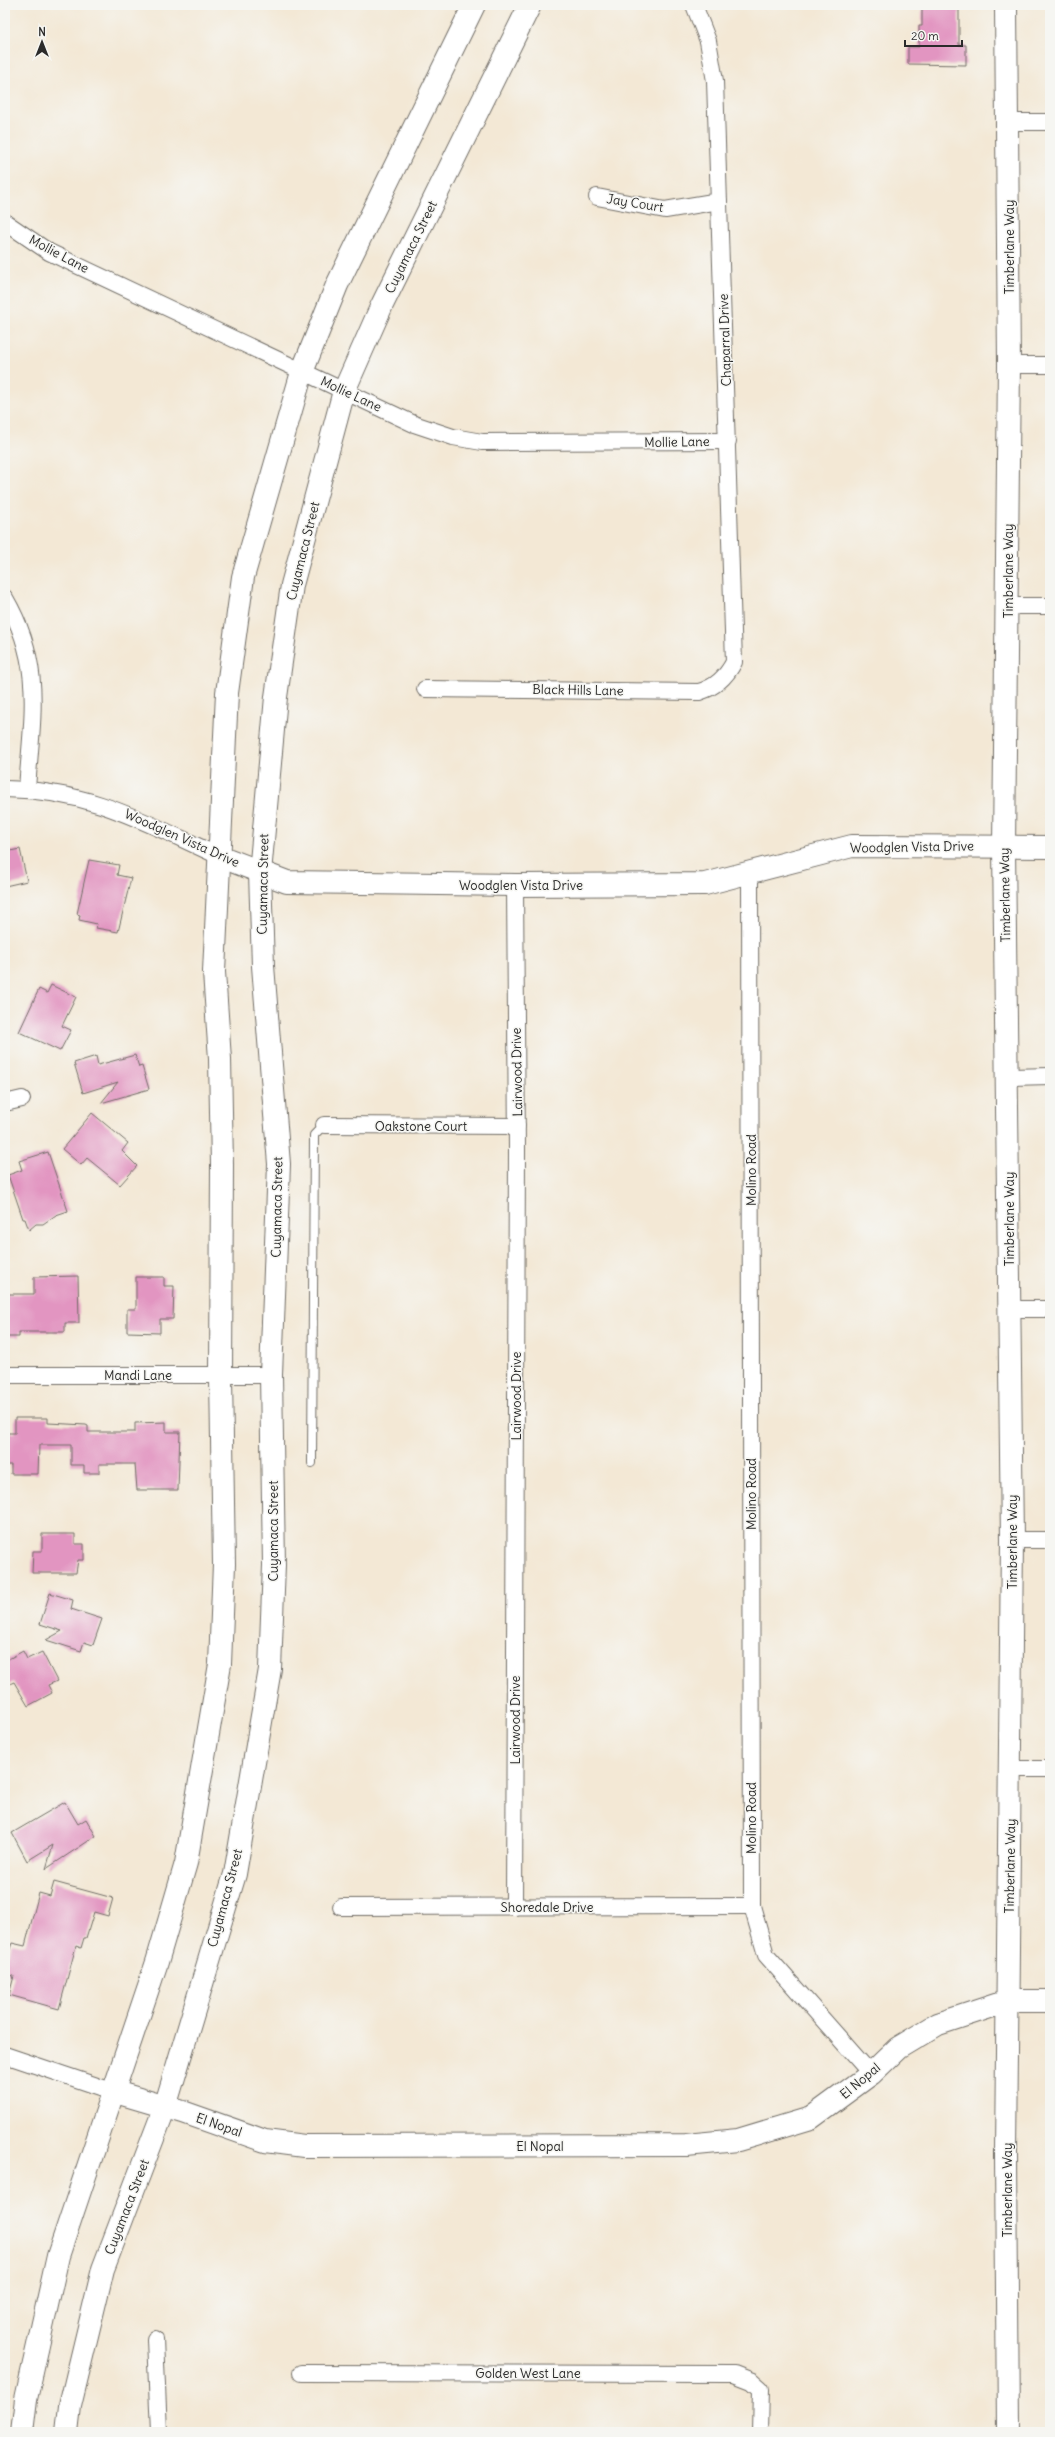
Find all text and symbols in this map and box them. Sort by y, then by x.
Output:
north arrow [22,22,62,62]
scale bar [905,22,962,48]
text: N [38,25,46,39]
text: 20 m [911,28,939,43]
street label: Jay Court [605,190,665,216]
street label: Cuyamaca Street [381,197,441,296]
street label: Timberlane Way [1001,200,1018,294]
street label: Mollie Lane [26,231,92,277]
street label: Chaparral Drive [715,293,735,387]
street label: Mollie Lane [318,372,384,416]
street label: Mollie Lane [644,433,710,451]
street label: Cuyamaca Street [283,499,324,602]
street label: Timberlane Way [1000,524,1017,618]
street label: Black Hills Lane [532,681,624,699]
street label: Woodglen Vista Drive [122,805,242,871]
street label: Cuyamaca Street [254,833,272,935]
street label: Woodglen Vista Drive [850,837,974,857]
street label: Timberlane Way [996,848,1014,942]
street label: Woodglen Vista Drive [459,877,583,894]
street label: Lairwood Drive [508,1027,526,1117]
street label: Oakstone Court [375,1118,468,1135]
street label: Molino Road [743,1134,760,1206]
street label: Cuyamaca Street [268,1156,286,1258]
street label: Timberlane Way [1001,1172,1018,1266]
street label: Lairwood Drive [508,1352,525,1440]
street label: Mandi Lane [104,1367,172,1384]
street label: Molino Road [743,1458,760,1530]
street label: Cuyamaca Street [265,1480,282,1582]
street label: Timberlane Way [1004,1495,1021,1589]
street label: Lairwood Drive [507,1676,524,1764]
street label: Molino Road [743,1782,760,1854]
street label: Timberlane Way [1001,1819,1019,1913]
street label: Cuyamaca Street [204,1846,246,1949]
street label: Shoredale Drive [501,1899,593,1916]
street label: El Nopal [836,2059,884,2103]
street label: El Nopal [194,2109,244,2141]
street label: El Nopal [516,2138,564,2155]
street label: Timberlane Way [999,2143,1016,2237]
street label: Cuyamaca Street [101,2156,153,2257]
street label: Golden West Lane [475,2365,581,2382]

